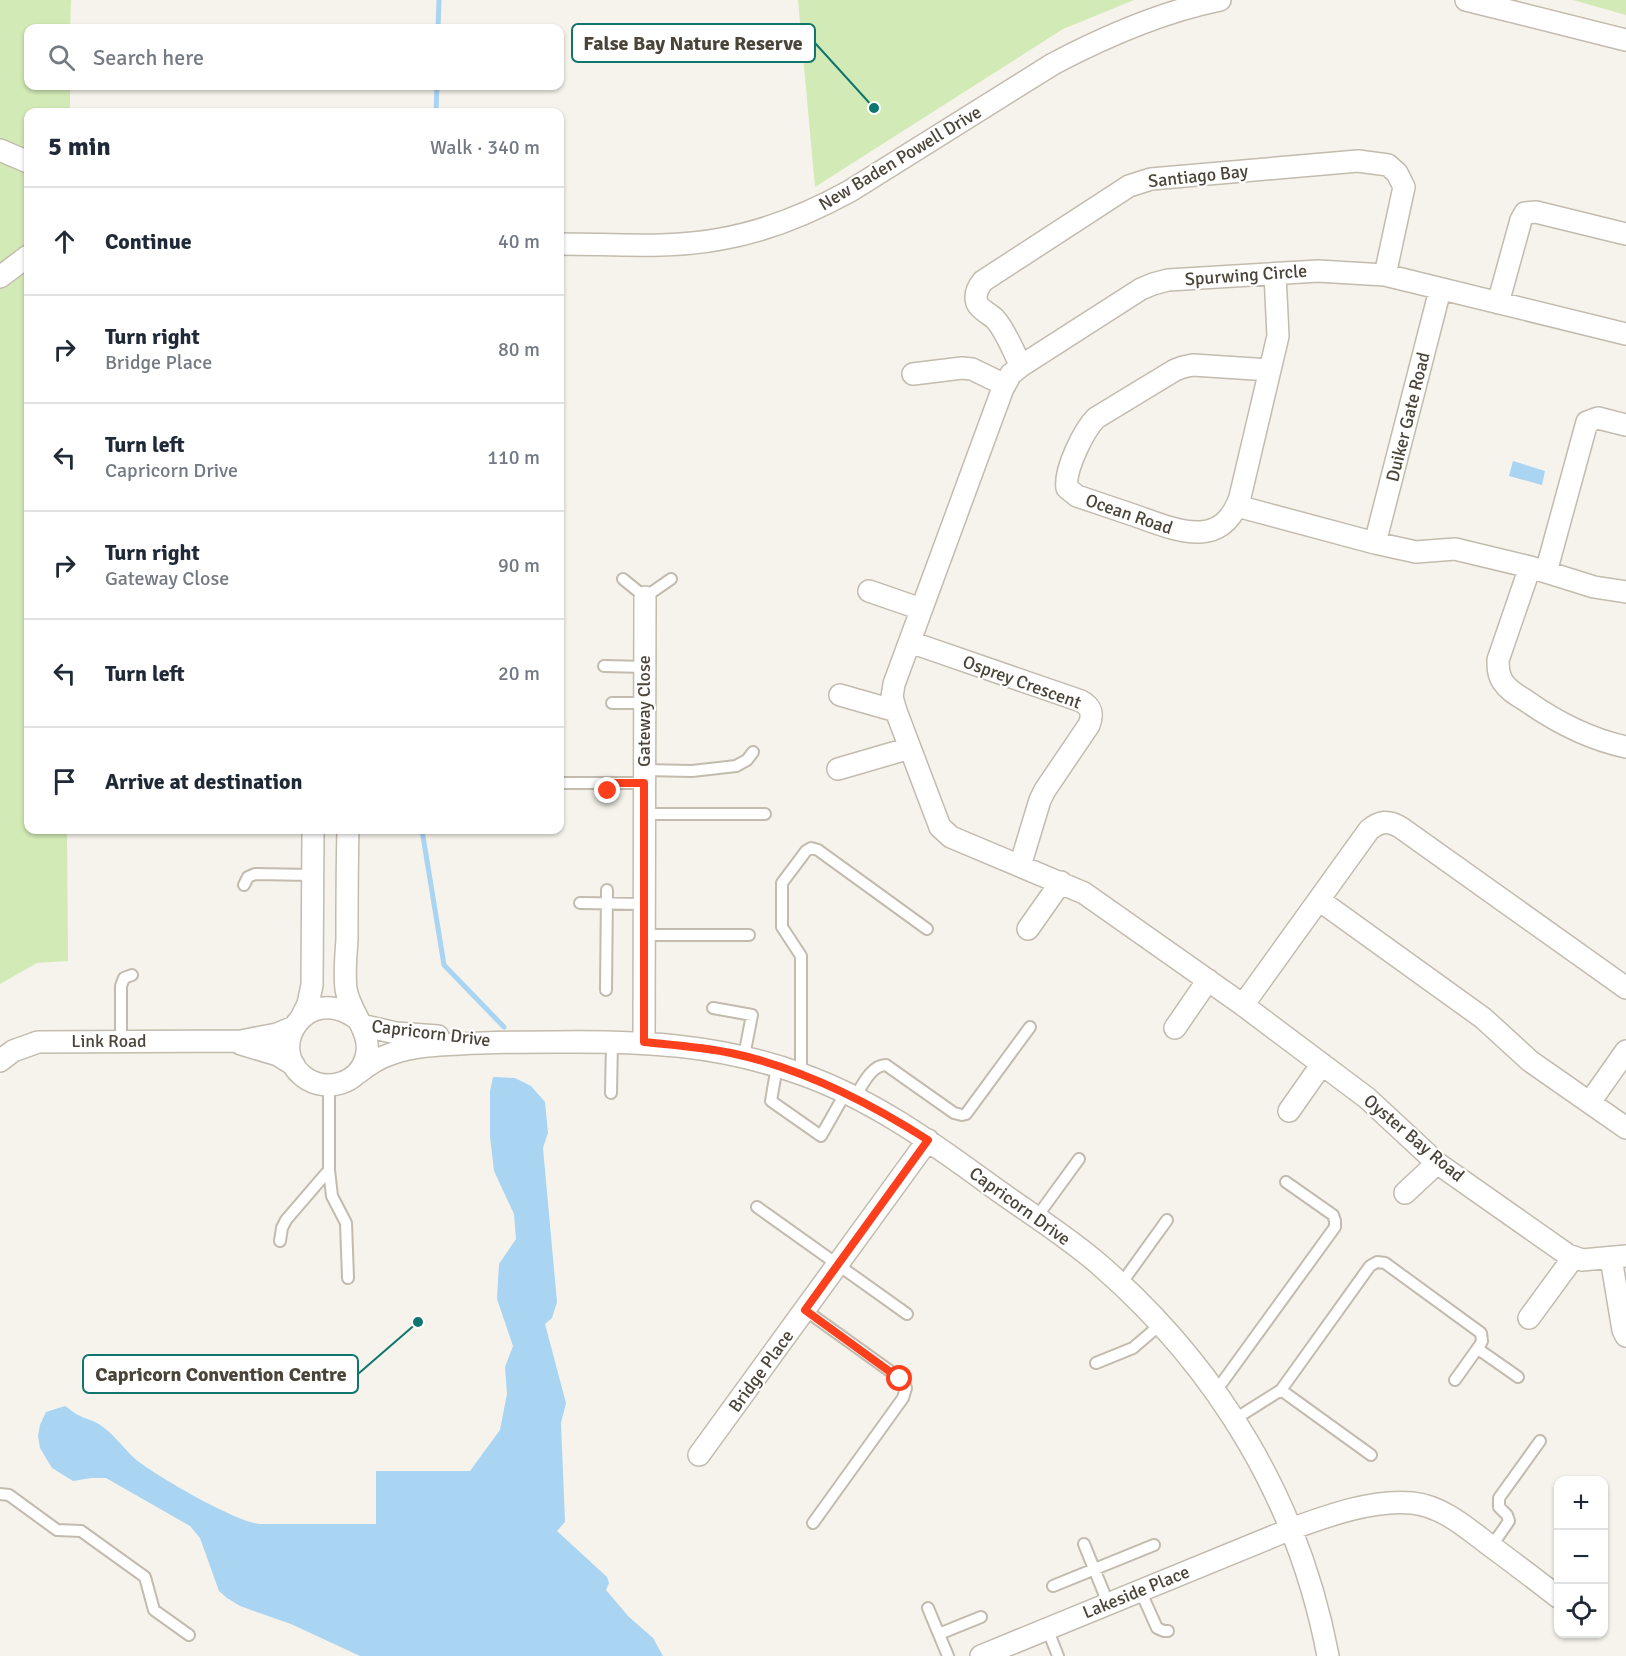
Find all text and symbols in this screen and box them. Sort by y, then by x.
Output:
search box [24,24,564,90]
callout: False Bay Nature Reserve [572,24,815,62]
text: False Bay Nature Reserve [583,31,803,56]
icon: search [45,41,78,74]
text: Search here [93,44,204,71]
street label: New Baden Powell Drive [815,101,985,215]
text: 5 min [48,131,111,163]
text: Walk · 340 m [430,135,540,160]
street label: Santiago Bay [1147,160,1250,192]
icon: ahead [48,225,81,258]
text: Continue [105,228,192,255]
text: 40 m [498,229,540,254]
street label: Spurwing Circle [1184,260,1308,290]
text: Turn right [105,323,200,350]
icon: right [48,333,81,366]
text: 80 m [498,337,540,362]
text: Bridge Place [105,350,212,375]
street label: Duiker Gate Road [1381,350,1435,484]
text: Turn left [105,431,185,458]
icon: left [48,441,81,474]
text: 110 m [487,445,540,470]
text: Capricorn Drive [105,458,238,483]
street label: Ocean Road [1083,489,1175,539]
text: Turn right [105,539,200,566]
icon: right [48,549,81,582]
text: 90 m [498,553,540,578]
text: Gateway Close [105,566,229,591]
street label: Osprey Crescent [960,650,1084,714]
street label: Gateway Close [633,655,655,767]
icon: left [48,657,81,690]
text: Turn left [105,660,185,687]
text: 20 m [498,661,540,686]
icon: arrive [48,765,81,798]
text: Arrive at destination [105,768,302,795]
route end [594,777,620,803]
street label: Capricorn Drive [370,1015,492,1051]
street label: Link Road [71,1030,147,1052]
street label: Oyster Bay Road [1359,1090,1469,1186]
street label: Capricorn Drive [965,1162,1075,1250]
street label: Bridge Place [724,1326,798,1416]
callout: Capricorn Convention Centre [83,1355,358,1393]
text: Capricorn Convention Centre [95,1362,347,1387]
route start [886,1365,912,1391]
map controls [1554,1476,1608,1638]
button: + [1554,1476,1608,1530]
button: − [1554,1530,1608,1584]
street label: Lakeside Place [1079,1561,1193,1623]
button: locate [1554,1584,1608,1638]

